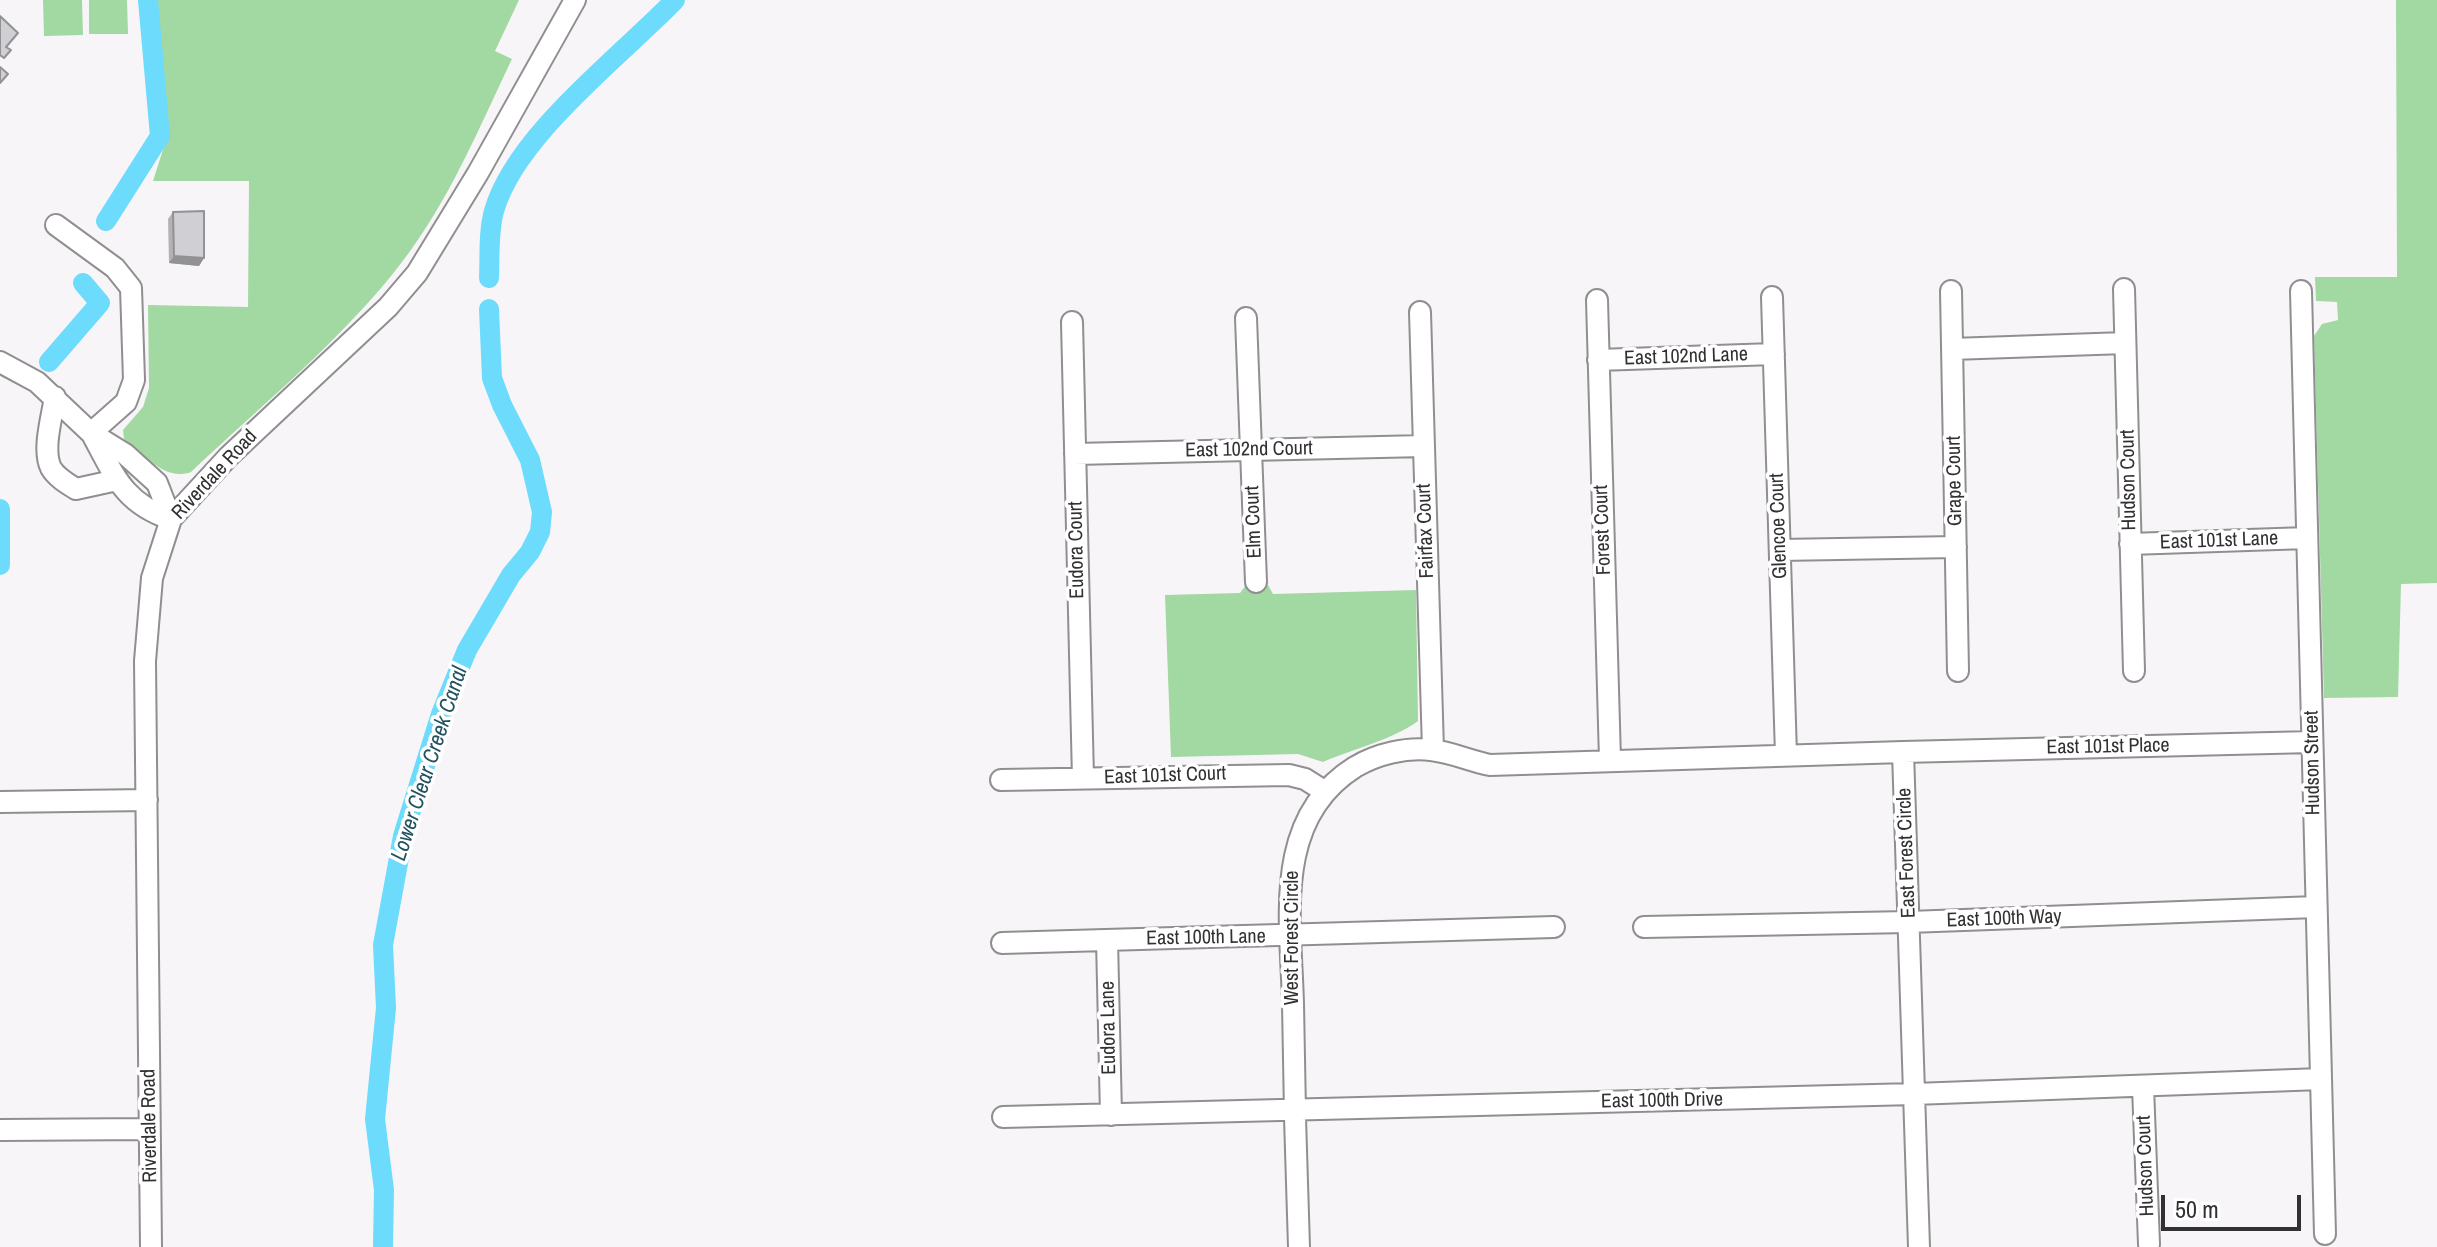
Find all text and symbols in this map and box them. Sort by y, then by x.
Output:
street label: East 102nd Lane [1624,343,1748,371]
street label: Riverdale Road [167,425,263,525]
street label: Hudson Court [2116,429,2142,531]
street label: Grape Court [1942,436,1968,526]
street label: East 102nd Court [1185,437,1313,463]
street label: Glencoe Court [1765,473,1793,579]
street label: Fairfax Court [1412,483,1440,579]
street label: Forest Court [1589,484,1617,576]
street label: Elm Court [1241,485,1267,559]
street label: Eudora Court [1064,501,1090,599]
street label: East 101st Lane [2159,527,2279,555]
water label: Lower Clear Creek Canal [386,664,474,864]
street label: Hudson Street [2300,710,2326,816]
street label: East 101st Place [2046,734,2170,760]
street label: East 101st Court [1104,762,1226,790]
street label: East Forest Circle [1893,787,1921,919]
street label: West Forest Circle [1281,871,1305,1005]
street label: East 100th Way [1946,905,2062,933]
street label: East 100th Lane [1146,925,1266,951]
street label: Eudora Lane [1096,981,1122,1075]
street label: Riverdale Road [137,1069,163,1183]
street label: East 100th Drive [1601,1088,1723,1114]
street label: Hudson Court [2132,1115,2160,1217]
scale bar [2165,1179,2305,1229]
text: 50 m [2175,1193,2219,1225]

